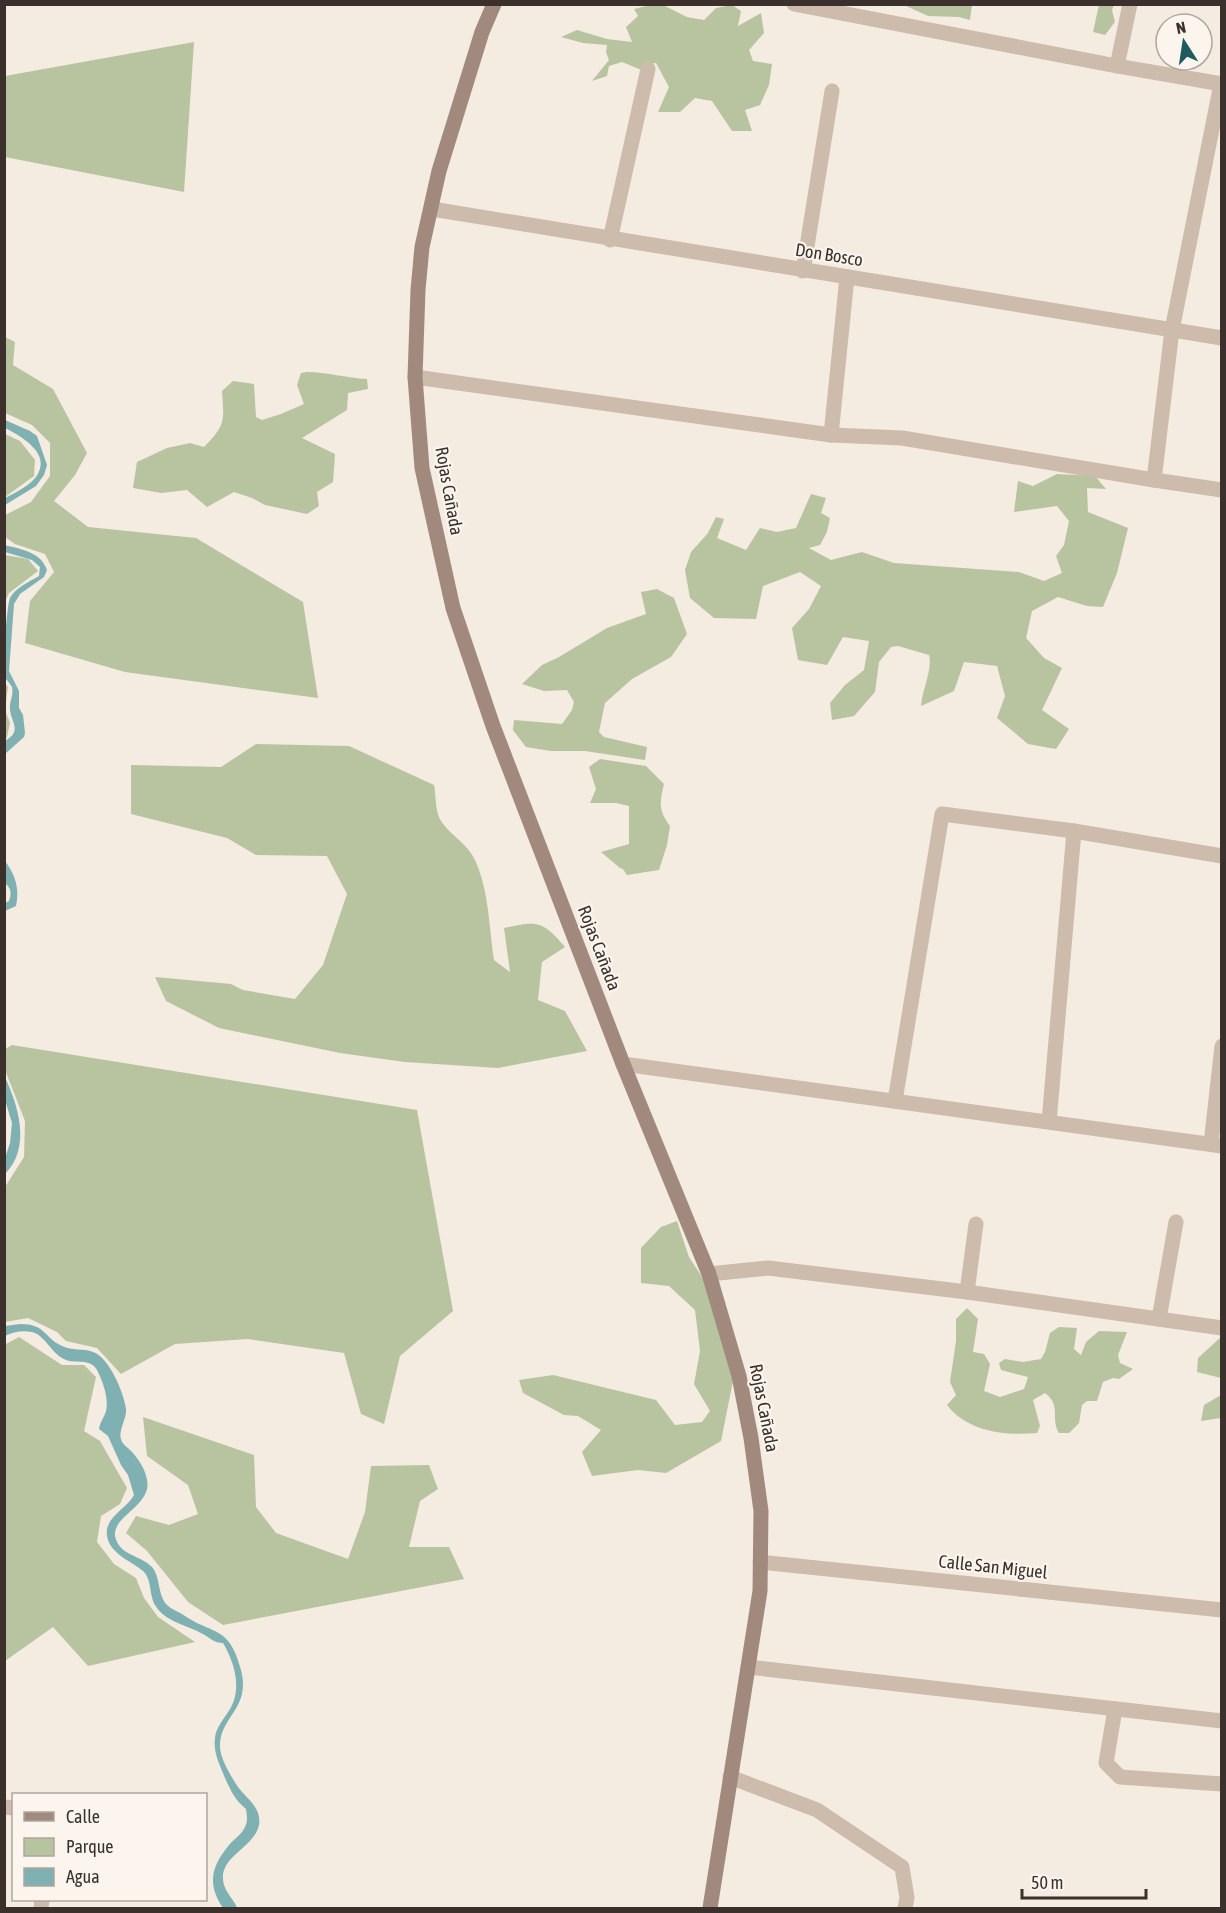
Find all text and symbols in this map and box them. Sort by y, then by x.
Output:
north arrow [1154,12,1214,72]
text: N [1174,18,1187,37]
street label: Don Bosco [794,239,864,270]
street label: Rojas Cañada [431,445,468,537]
street label: Rojas Cañada [574,902,625,993]
street label: Rojas Cañada [746,1362,783,1454]
street label: Calle San Miguel [938,1550,1049,1583]
legend [12,1793,207,1901]
text: Calle [66,1806,100,1827]
text: Parque [66,1836,114,1857]
scale bar [1022,1862,1146,1900]
text: Agua [66,1866,100,1887]
text: 50 m [1031,1872,1063,1893]

